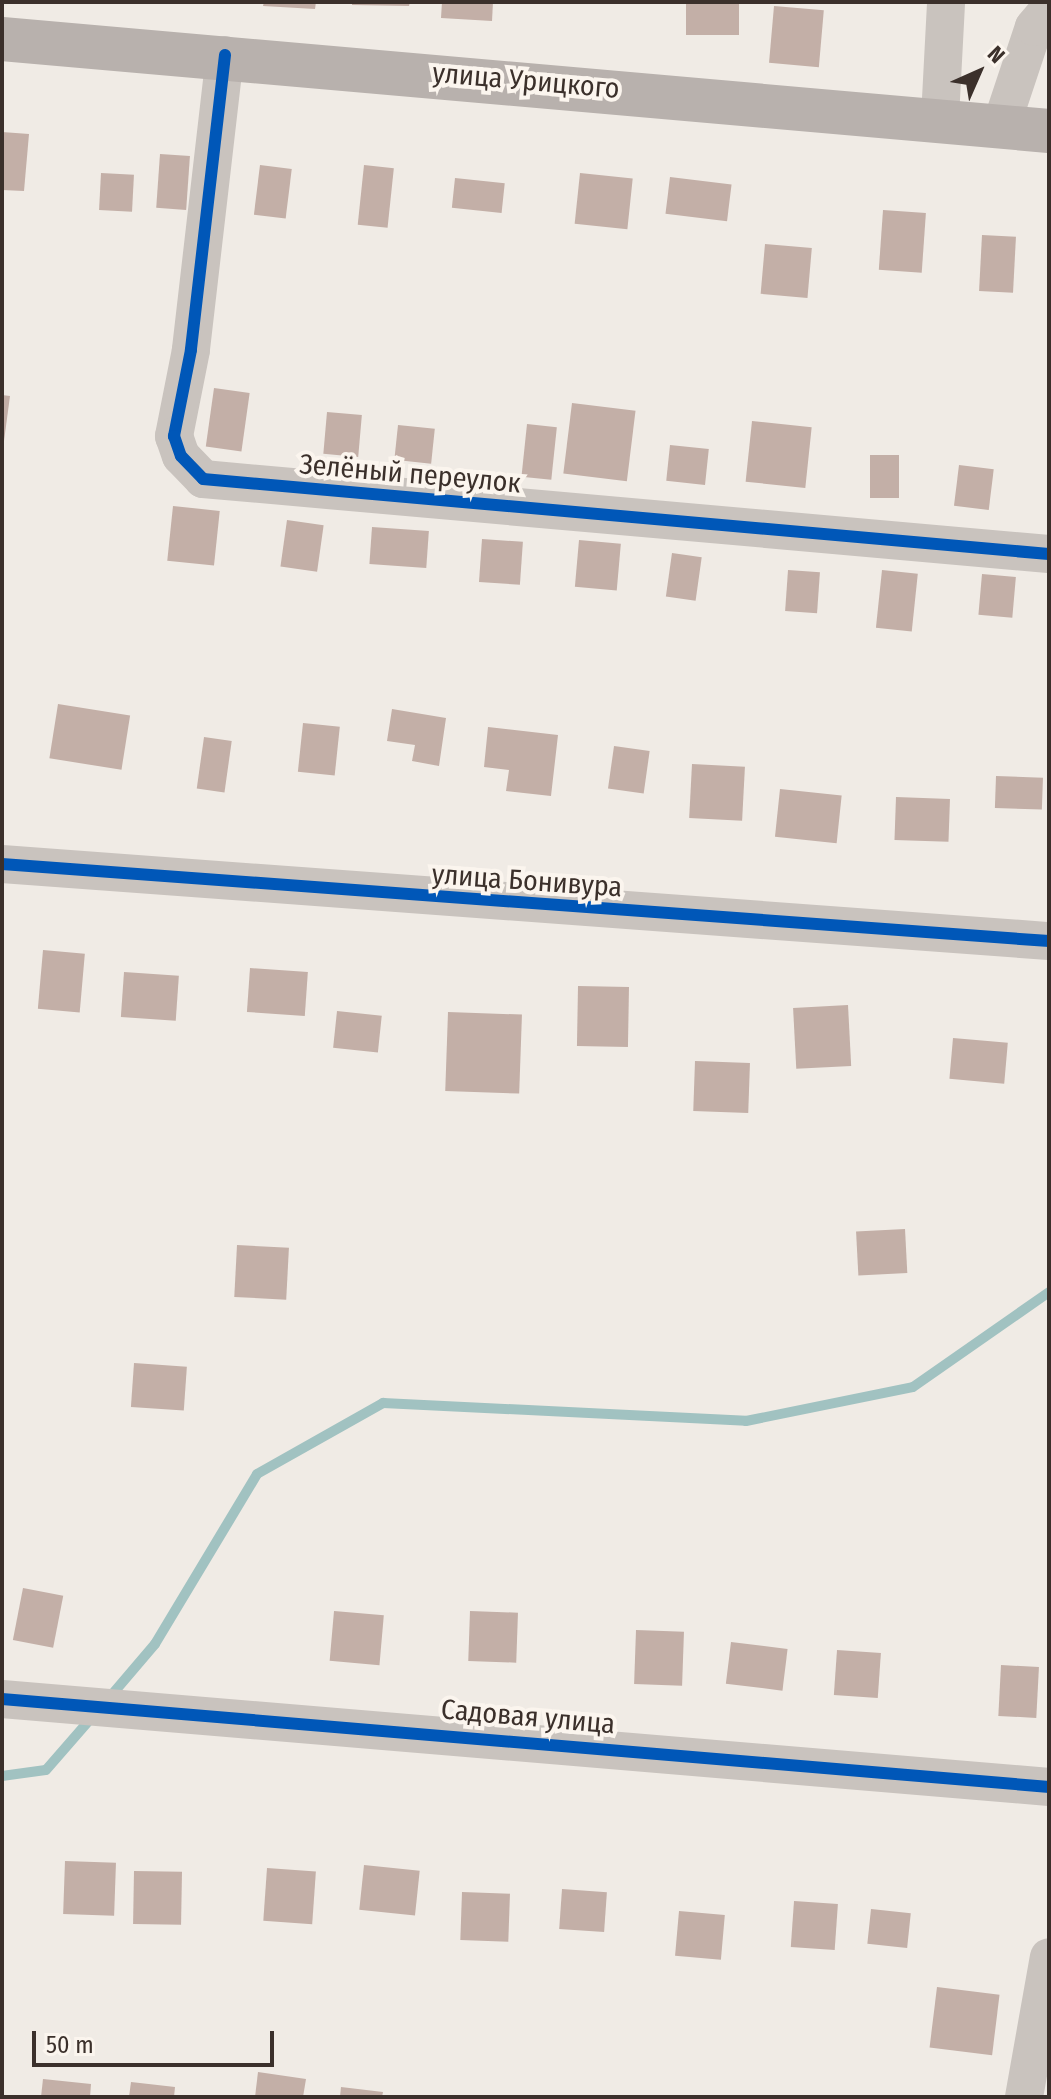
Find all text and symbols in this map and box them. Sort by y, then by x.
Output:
north arrow [939,32,1019,112]
text: N [982,40,1011,69]
street label: улица Урицкого [431,56,621,106]
street label: Зелёный переулок [298,448,522,500]
street label: улица Бонивура [431,858,623,904]
street label: Садовая улица [440,1693,616,1741]
scale bar [36,2015,278,2065]
text: 50 m [46,2031,94,2059]

